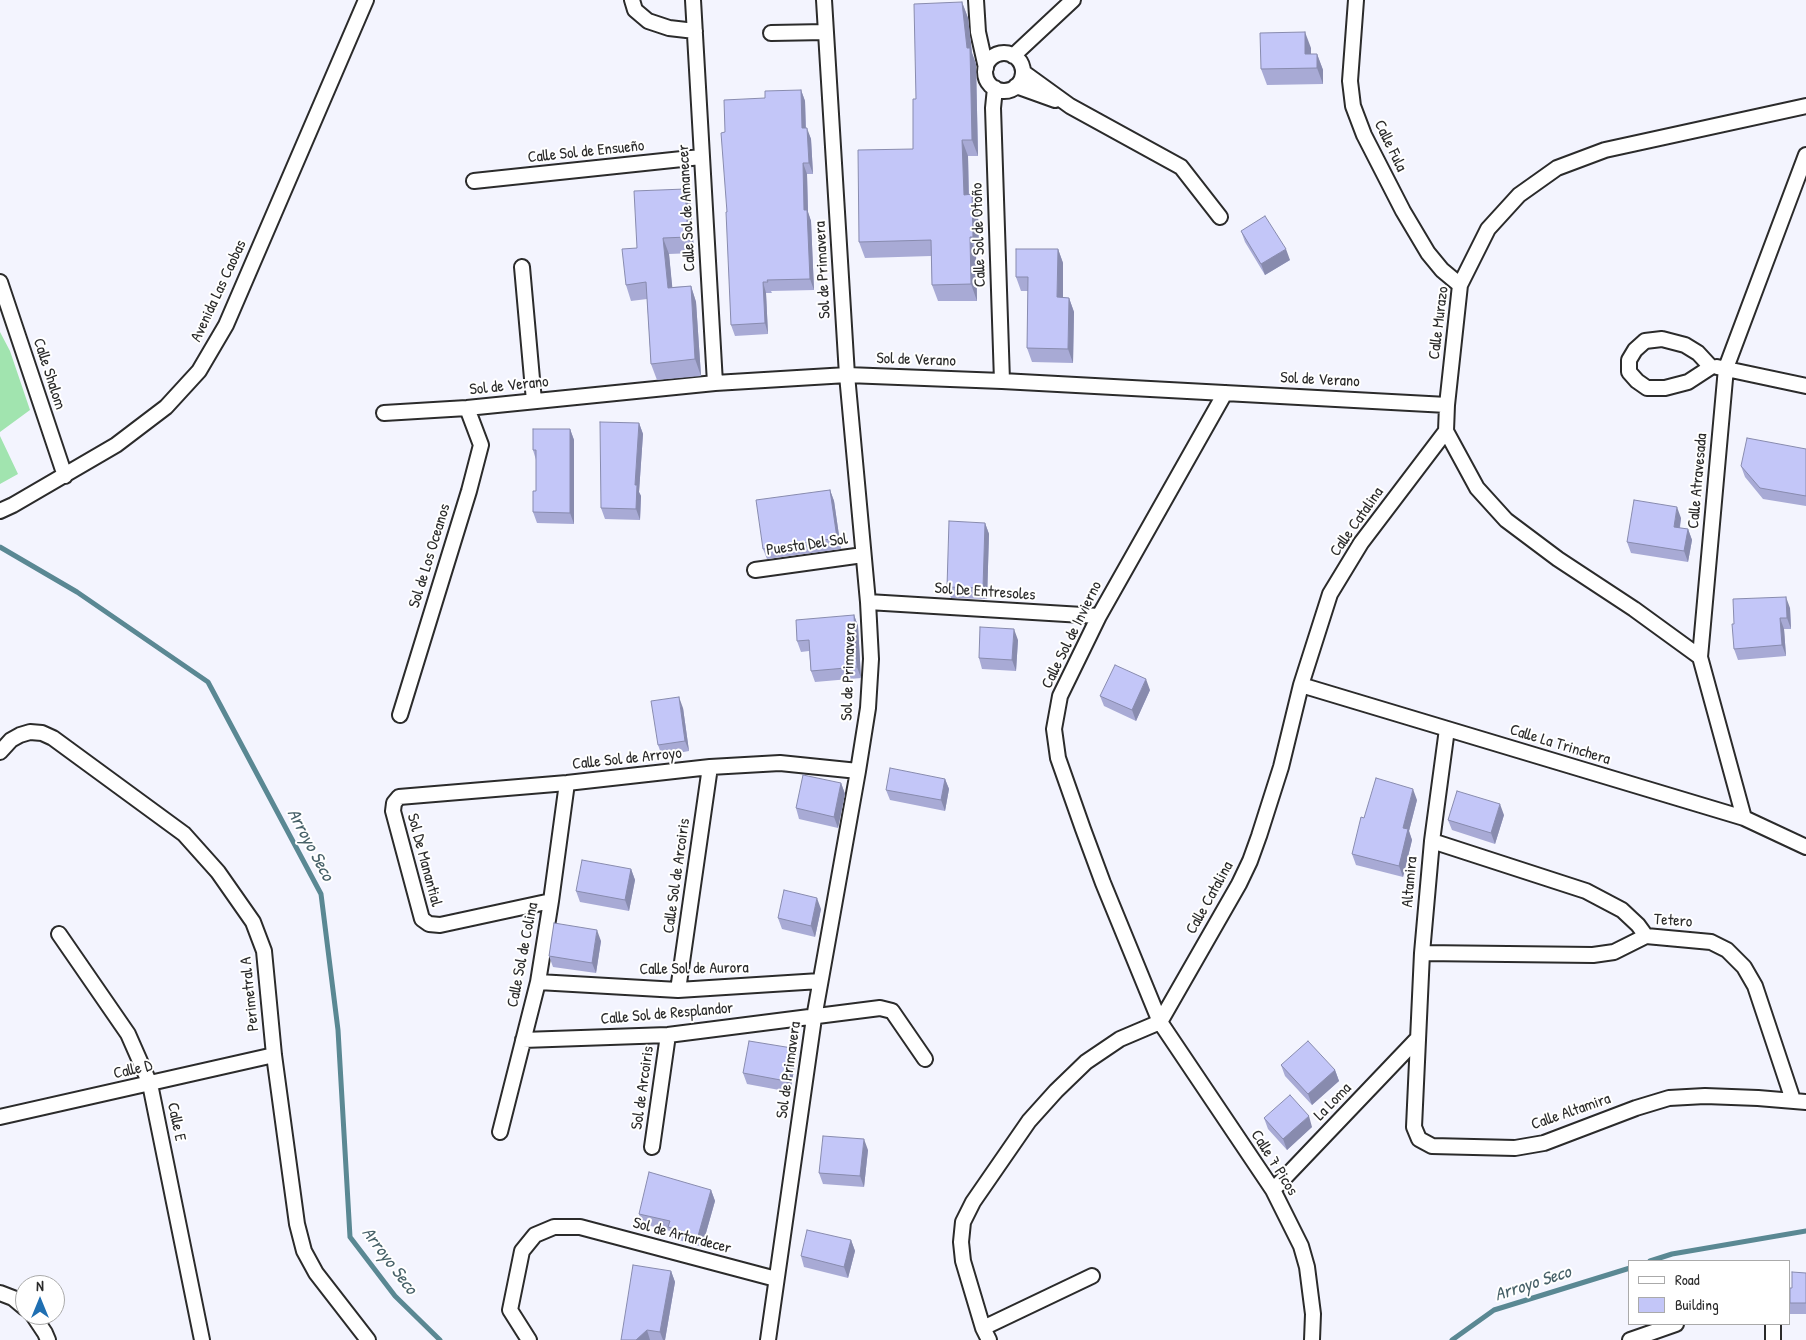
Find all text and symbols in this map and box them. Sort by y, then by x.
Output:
street label: Calle Fula [1369,117,1411,175]
street label: Calle Sol de Ensueño [527,136,645,168]
street label: Calle Sol de Amanecer [674,144,700,272]
street label: Calle Sol de Otoño [968,182,990,288]
street label: Sol de Primavera [811,221,835,319]
street label: Avenida Las Caobas [187,237,251,345]
street label: Calle Murazo [1425,285,1453,361]
street label: Calle Shalom [28,336,70,412]
street label: Sol de Verano [876,349,956,371]
street label: Sol de Verano [1280,368,1360,392]
street label: Sol de Verano [468,372,550,400]
street label: Calle Atravesada [1684,433,1712,529]
street label: Calle Catalina [1326,484,1388,560]
street label: Sol de Los Oceanos [405,502,455,610]
street label: Puesta Del Sol [765,530,849,560]
street label: Calle Sol de Invierno [1038,578,1106,692]
street label: Sol De Entresoles [934,579,1036,605]
street label: Sol de Primavera [838,623,860,721]
street label: Calle La Trinchera [1507,721,1613,769]
street label: Calle Sol de Arroyo [571,744,683,774]
water label: Arroyo Seco [282,805,338,885]
street label: Sol De Manantial [402,811,446,909]
street label: Calle Sol de Arcoiris [659,817,695,935]
street label: Altamira [1398,856,1422,908]
street label: Calle Catalina [1182,858,1238,938]
street label: Calle Sol de Colina [503,901,543,1009]
street label: Tetero [1653,910,1693,932]
street label: Perimetral A [237,956,263,1032]
street label: Calle Sol de Aurora [639,958,749,980]
street label: Calle Sol de Resplandor [600,999,734,1029]
street label: Sol de Primavera [773,1020,805,1120]
street label: Sol de Arcoiris [628,1045,658,1131]
street label: Calle D [112,1056,154,1084]
street label: La Loma [1310,1079,1356,1125]
street label: Calle Altamira [1529,1089,1613,1135]
street label: Calle E [163,1101,189,1143]
street label: Calle 7 Picos [1246,1127,1302,1199]
street label: Sol de Artardecer [631,1214,733,1258]
water label: Arroyo Seco [357,1223,421,1299]
legend [1628,1260,1791,1325]
water label: Arroyo Seco [1492,1262,1574,1306]
text: Road [1675,1269,1700,1290]
north arrow [15,1275,65,1325]
text: N [36,1276,44,1295]
text: Building [1675,1294,1719,1315]

